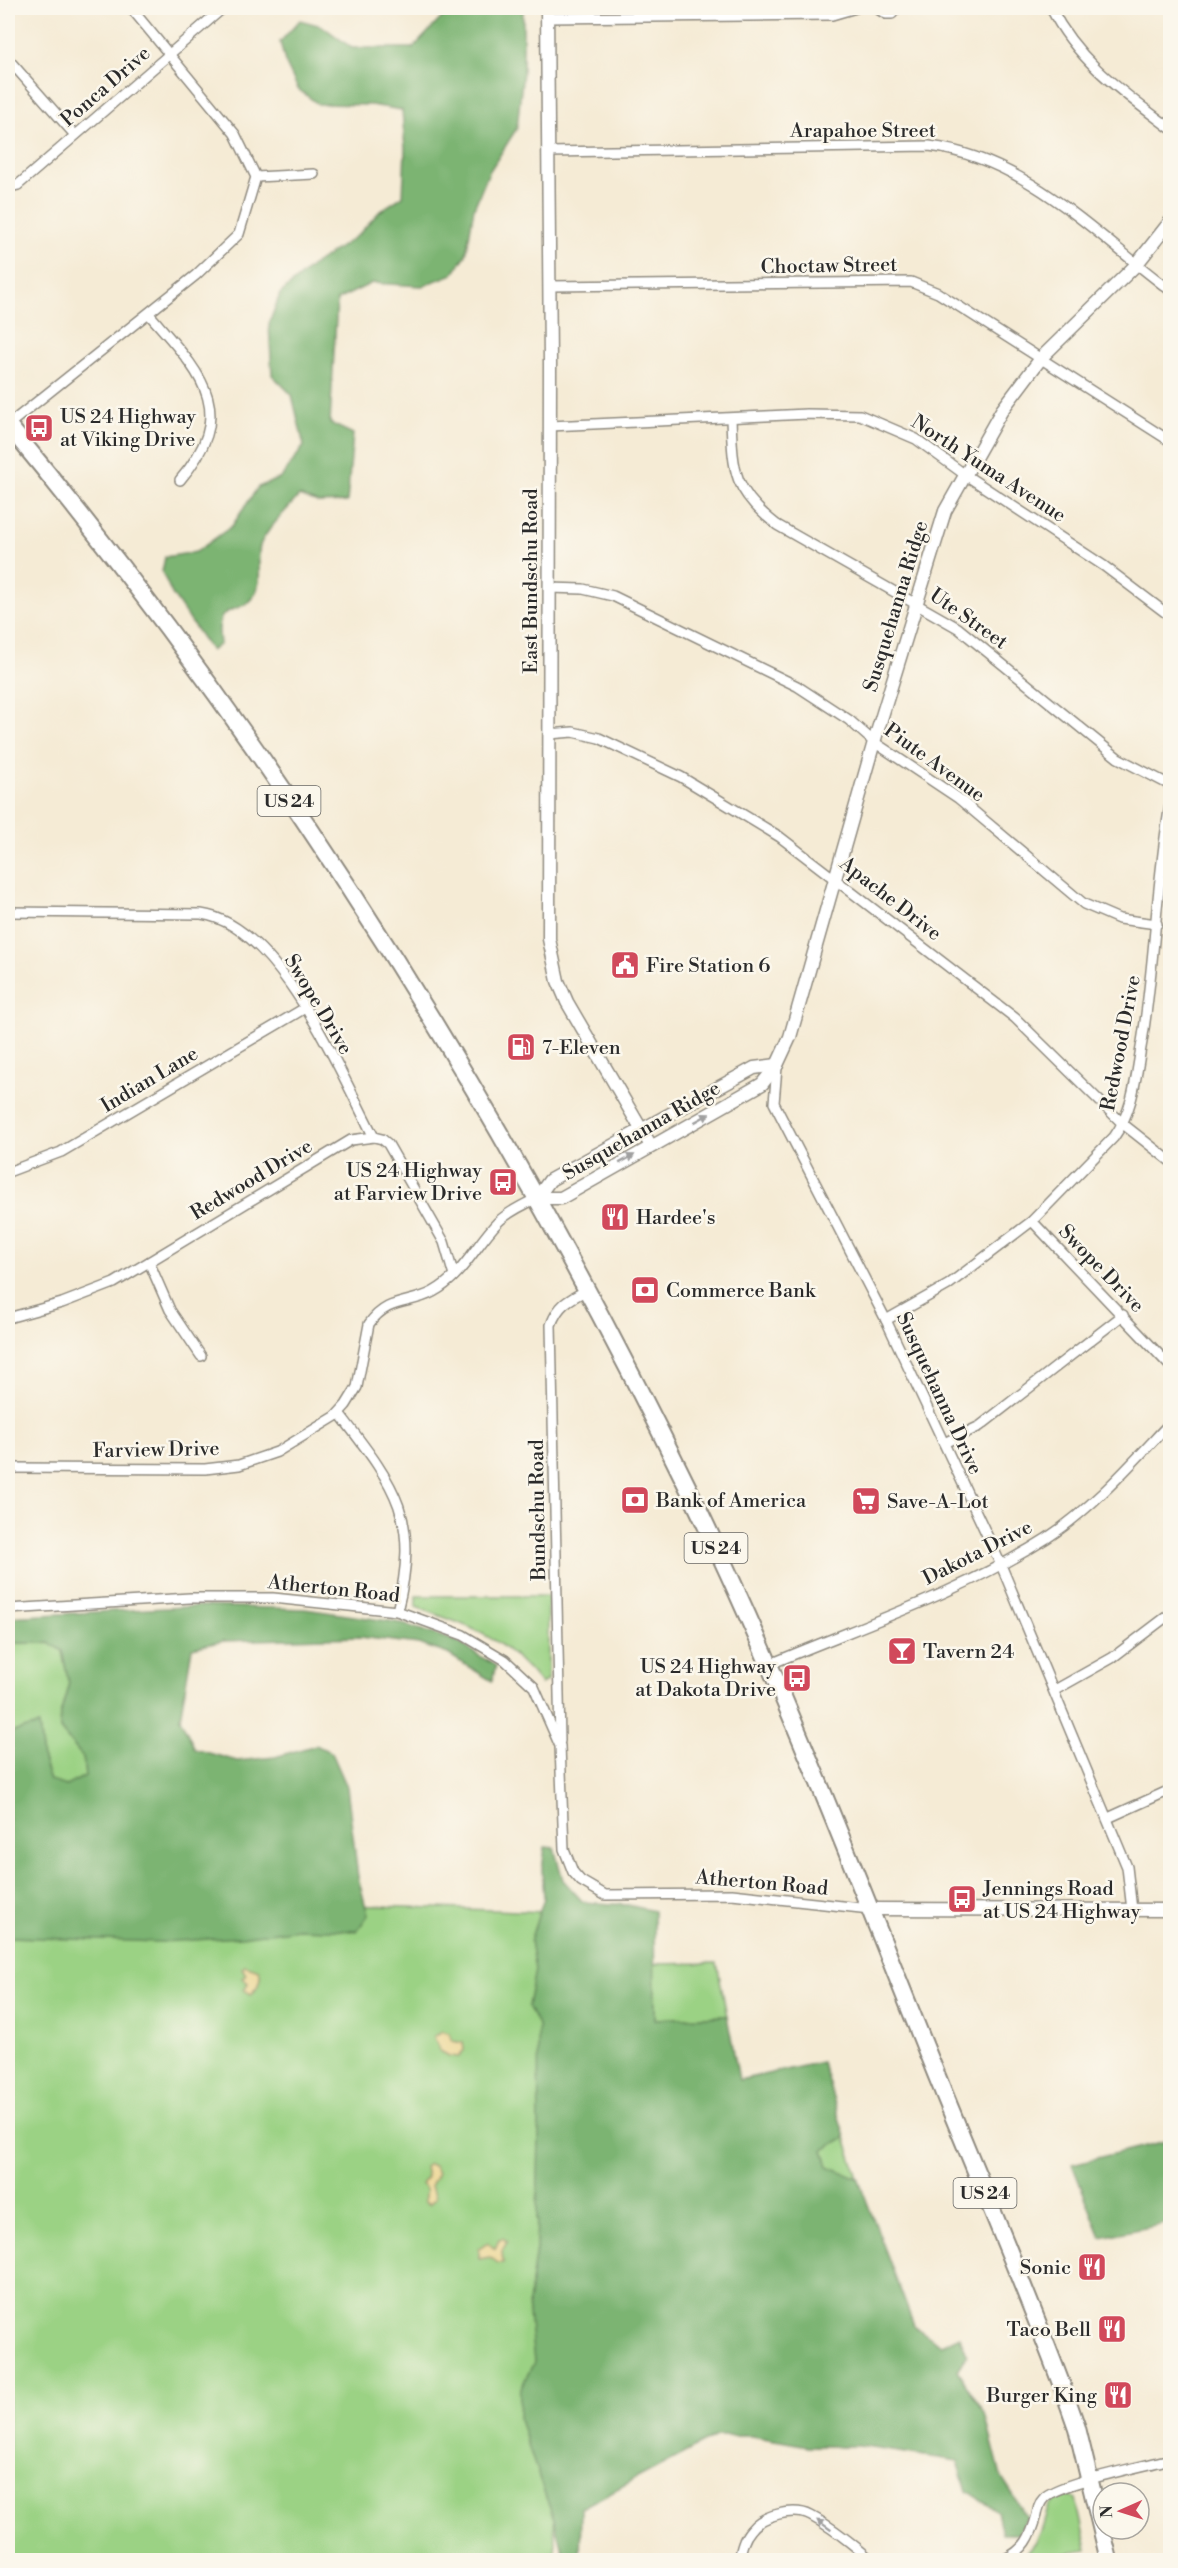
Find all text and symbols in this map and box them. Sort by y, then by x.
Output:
street label: Ponca Drive [56,41,156,133]
street label: Arapahoe Street [789,119,936,144]
street label: Choctaw Street [761,253,898,280]
place label: US 24 Highway at Viking Drive [60,405,196,453]
street label: North Yuma Avenue [906,410,1070,529]
bus stop icon: US 24 Highway at Viking Drive [23,412,55,444]
street label: East Bundschu Road [519,488,544,674]
street label: Susquehanna Ridge [859,518,934,695]
street label: Ute Street [924,583,1012,655]
street label: Piute Avenue [879,718,990,808]
road number: US 24 [258,786,320,816]
street label: Apache Drive [833,851,946,947]
public building icon: Fire Station 6 [609,949,641,981]
street label: Swope Drive [278,950,357,1060]
place label: Fire Station 6 [646,954,770,979]
street label: Redwood Drive [1096,973,1147,1113]
fuel station icon: 7-Eleven [505,1031,537,1063]
place label: 7-Eleven [542,1036,621,1061]
street label: Indian Lane [97,1042,203,1119]
street label: Susquehanna Ridge [559,1076,725,1187]
one-way arrow [694,1113,711,1123]
street label: Redwood Drive [186,1134,317,1226]
one-way arrow [619,1154,636,1164]
place label: US 24 Highway at Farview Drive [334,1159,482,1207]
bus stop icon: US 24 Highway at Farview Drive [487,1166,519,1198]
restaurant icon: Hardee's [599,1201,631,1233]
place label: Hardee's [636,1206,715,1231]
street label: Swope Drive [1053,1220,1149,1318]
bank icon: Commerce Bank [629,1274,661,1306]
place label: Commerce Bank [666,1279,817,1304]
street label: Susquehanna Drive [890,1308,987,1479]
street label: Farview Drive [92,1437,220,1464]
street label: Bundschu Road [525,1438,552,1582]
bank icon: Bank of America [619,1484,651,1516]
supermarket icon: Save-A-Lot [850,1485,882,1517]
place label: Bank of America [655,1489,807,1514]
place label: Save-A-Lot [887,1490,989,1515]
street label: Dakota Drive [919,1515,1037,1592]
road number: US 24 [684,1533,748,1563]
street label: Atherton Road [266,1570,402,1609]
bar icon: Tavern 24 [886,1635,918,1667]
place label: Tavern 24 [923,1640,1014,1665]
place label: US 24 Highway at Dakota Drive [635,1655,776,1703]
bus stop icon: US 24 Highway at Dakota Drive [781,1662,813,1694]
street label: Atherton Road [694,1865,830,1902]
place label: Jennings Road at US 24 Highway [982,1877,1141,1925]
bus stop icon: Jennings Road at US 24 Highway [946,1883,978,1915]
road number: US 24 [954,2178,1016,2208]
restaurant icon: Sonic [1076,2251,1108,2283]
place label: Sonic [1020,2256,1071,2281]
restaurant icon: Taco Bell [1096,2313,1128,2345]
place label: Taco Bell [1007,2318,1091,2343]
restaurant icon: Burger King [1102,2379,1134,2411]
place label: Burger King [986,2384,1098,2409]
north arrow [1091,2481,1151,2541]
text: N [1097,2505,1117,2519]
one-way arrow [817,2519,833,2531]

